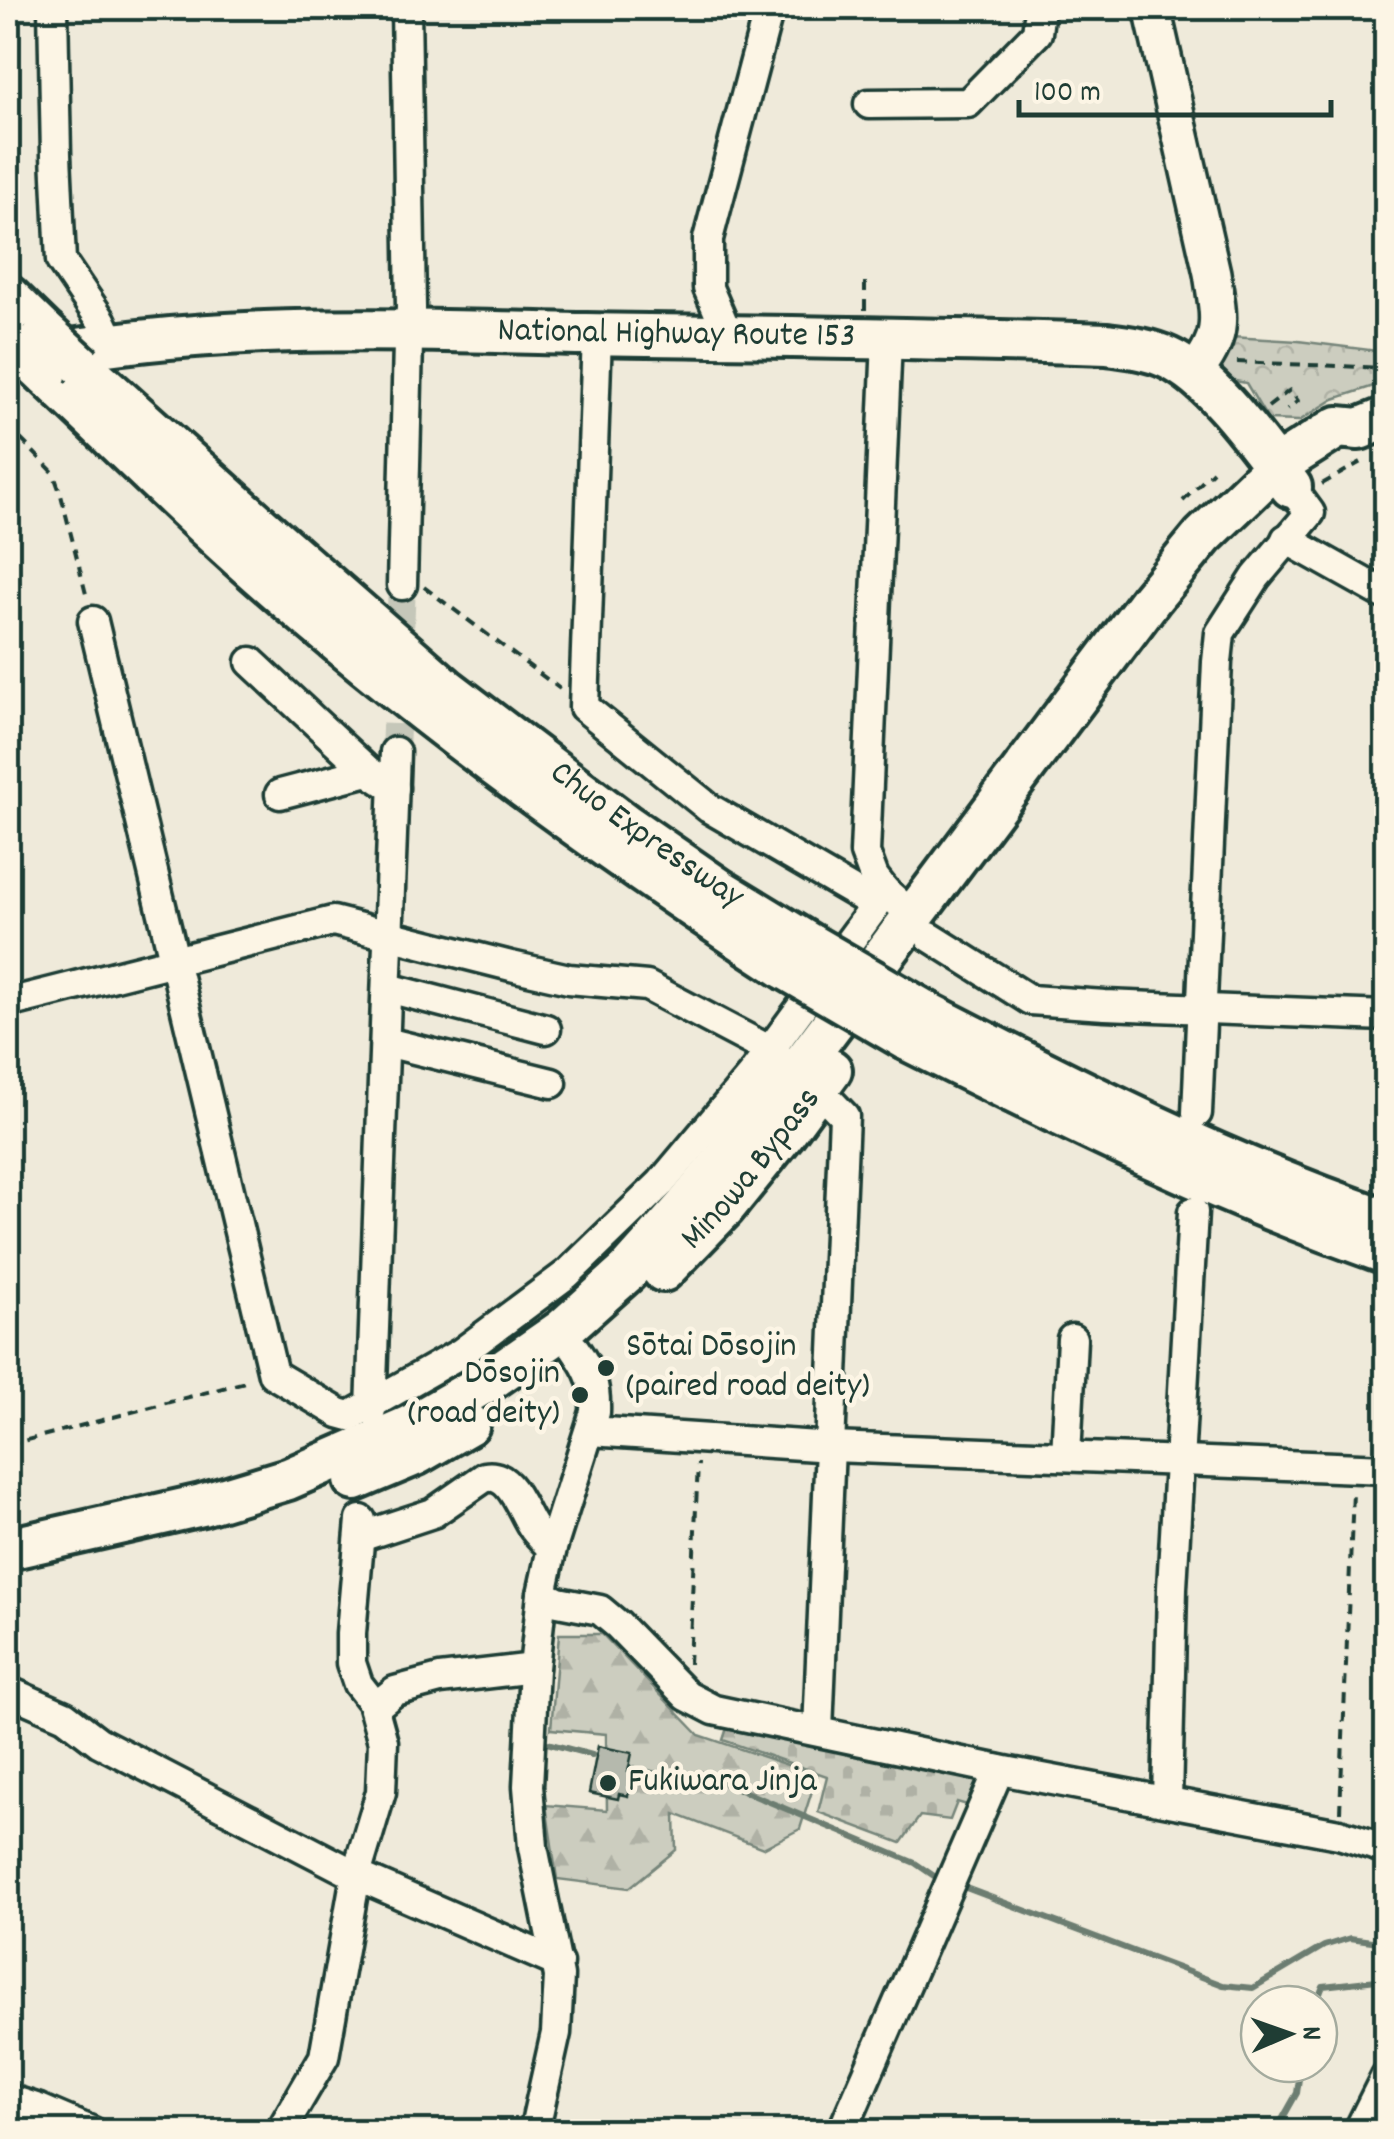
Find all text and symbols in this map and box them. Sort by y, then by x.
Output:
scale bar [1019,55,1332,117]
text: 100 m [1034,73,1101,116]
street label: National Highway Route 153 [497,307,856,363]
street label: Chuo Expressway [538,750,753,923]
street label: Minowa Bypass [670,1078,835,1263]
place label: Sōtai Dōsojin (paired road deity) [626,1323,870,1413]
place label: Dōsojin (road deity) [408,1350,560,1440]
marker: Sōtai Dōsojin (paired road deity) [595,1357,617,1379]
marker: Dōsojin (road deity) [569,1384,591,1406]
place label: Fukiwara Jinja [628,1758,817,1808]
marker: Fukiwara Jinja [597,1772,619,1794]
north arrow [1239,1984,1339,2084]
text: N [1289,2026,1329,2041]

